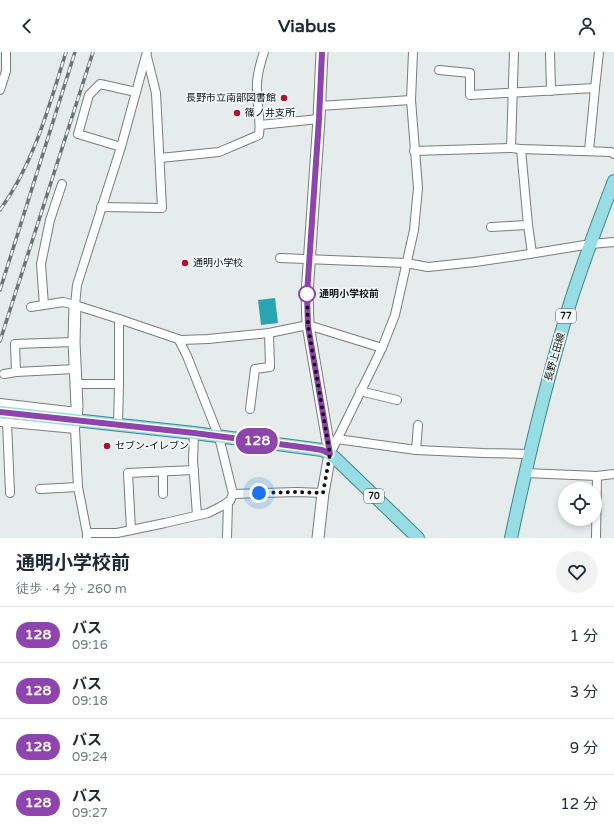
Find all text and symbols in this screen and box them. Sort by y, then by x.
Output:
icon: back [16,15,38,37]
text: Viabus [278,15,336,37]
icon: person [576,15,598,37]
place label: 長野市立南部図書館 [186,92,276,104]
marker: 長野市立南部図書館 [279,93,289,103]
place label: 篠ノ井支所 [245,107,295,119]
marker: 篠ノ井支所 [232,108,242,118]
place label: 通明小学校 [193,257,243,269]
marker: 通明小学校 [180,258,190,268]
marker: 通明小学校前 [298,285,316,303]
place label: 通明小学校前 [319,288,379,300]
road number: 77 [556,309,576,323]
street label: 長野上田線 [542,331,568,383]
line badge: 128 [234,428,280,454]
text: 128 [244,432,270,449]
place label: セブン-イレブン [115,440,189,452]
marker: セブン-イレブン [102,441,112,451]
map controls [558,482,602,526]
button: locate [558,482,602,526]
your location [249,483,269,503]
road number: 70 [364,489,384,503]
button: heart [556,551,598,593]
text: 通明小学校前 [16,552,130,574]
text: 徒歩 · 4 分 · 260 m [16,581,127,597]
text: バス [72,619,102,637]
text: 128 [25,626,51,643]
text: 1 分 [570,627,598,645]
text: 09:16 [72,637,108,653]
text: バス [72,675,102,693]
text: 128 [25,682,51,699]
text: 3 分 [570,683,598,701]
text: 09:18 [72,693,108,709]
text: バス [72,731,102,749]
text: 128 [25,738,51,755]
text: 9 分 [570,739,598,757]
text: 09:24 [72,749,108,765]
text: バス [72,787,102,805]
text: 128 [25,794,51,811]
text: 12 分 [560,795,598,813]
text: 09:27 [72,805,108,821]

